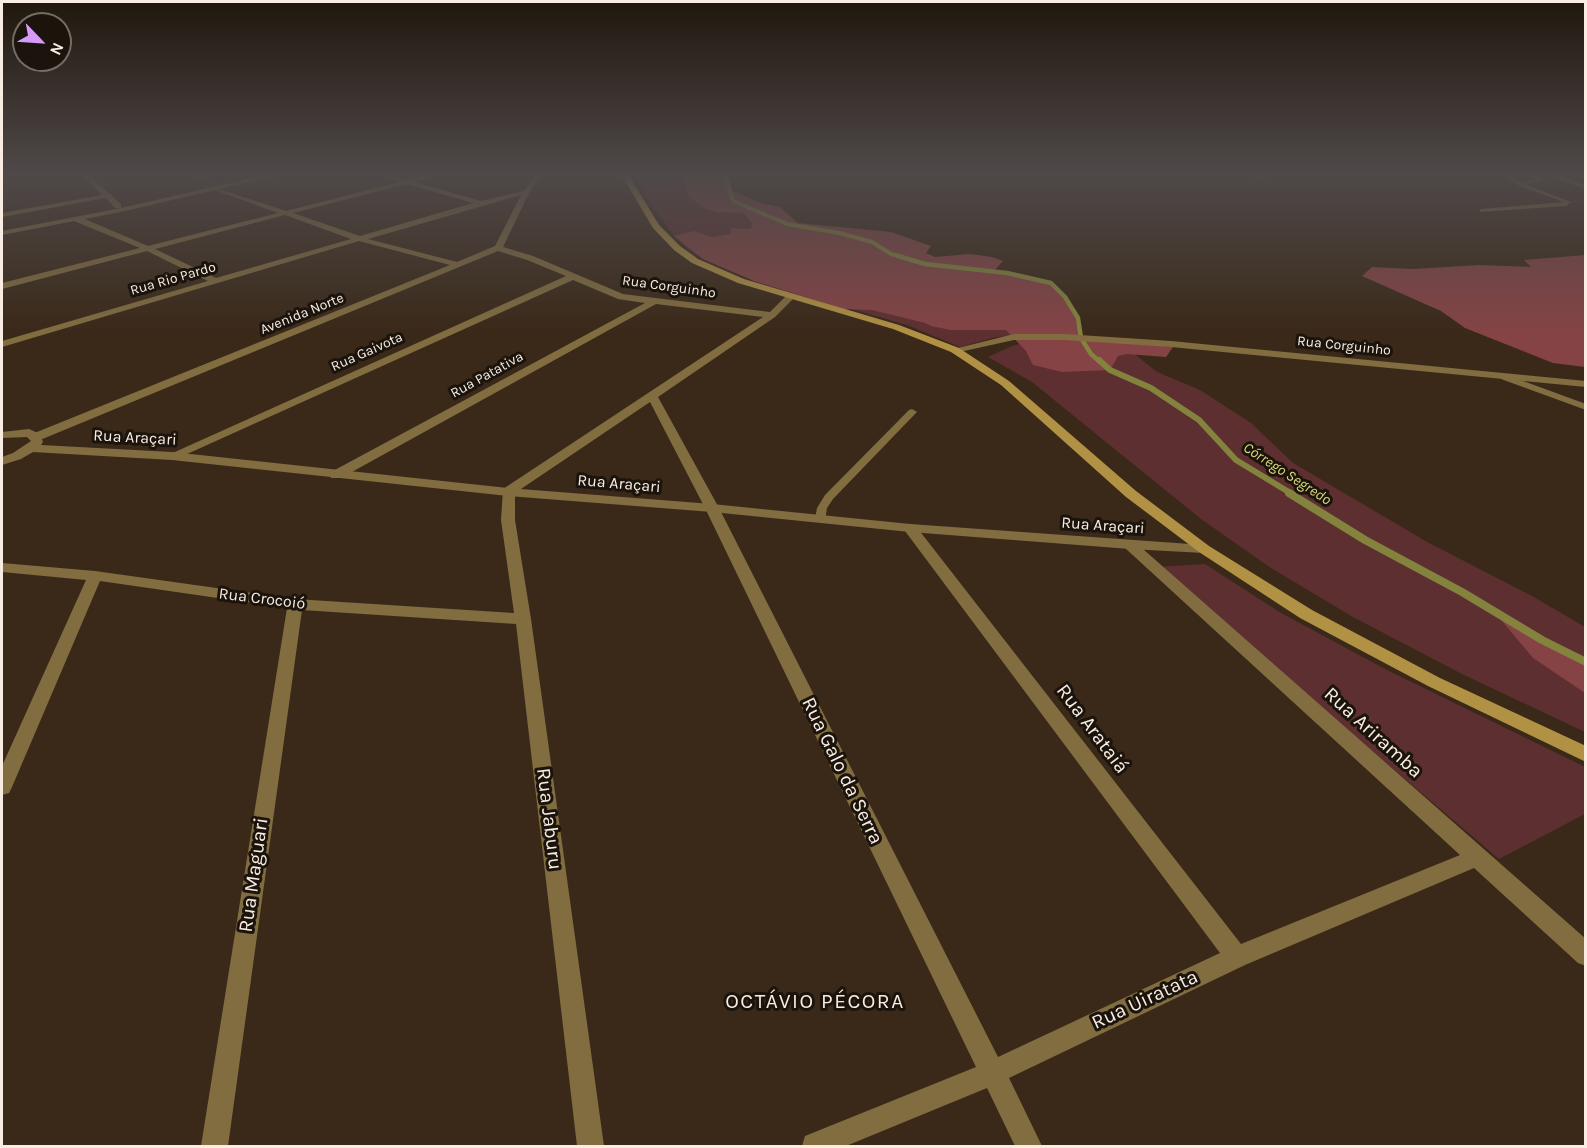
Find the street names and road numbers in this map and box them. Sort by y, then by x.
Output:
street label: Rua Rio Pardo [128,259,218,299]
street label: Rua Corguinho [621,272,717,302]
street label: Avenida Norte [258,290,346,338]
street label: Rua Gaivota [329,329,405,375]
street label: Rua Corguinho [1296,333,1392,359]
street label: Rua Patativa [448,348,526,402]
street label: Rua Araçari [93,426,177,450]
street label: Rua Araçari [577,471,661,497]
street label: Rua Araçari [1061,514,1145,538]
street label: Rua Crocoió [218,584,306,614]
street label: Rua Arataiá [1051,680,1133,778]
street label: Rua Ariramba [1319,682,1427,784]
street label: Rua Galo da Serra [796,694,888,848]
street label: Rua Jaburu [531,767,567,871]
street label: Rua Maguari [234,816,274,934]
street label: Rua Uiratata [1088,965,1202,1035]

